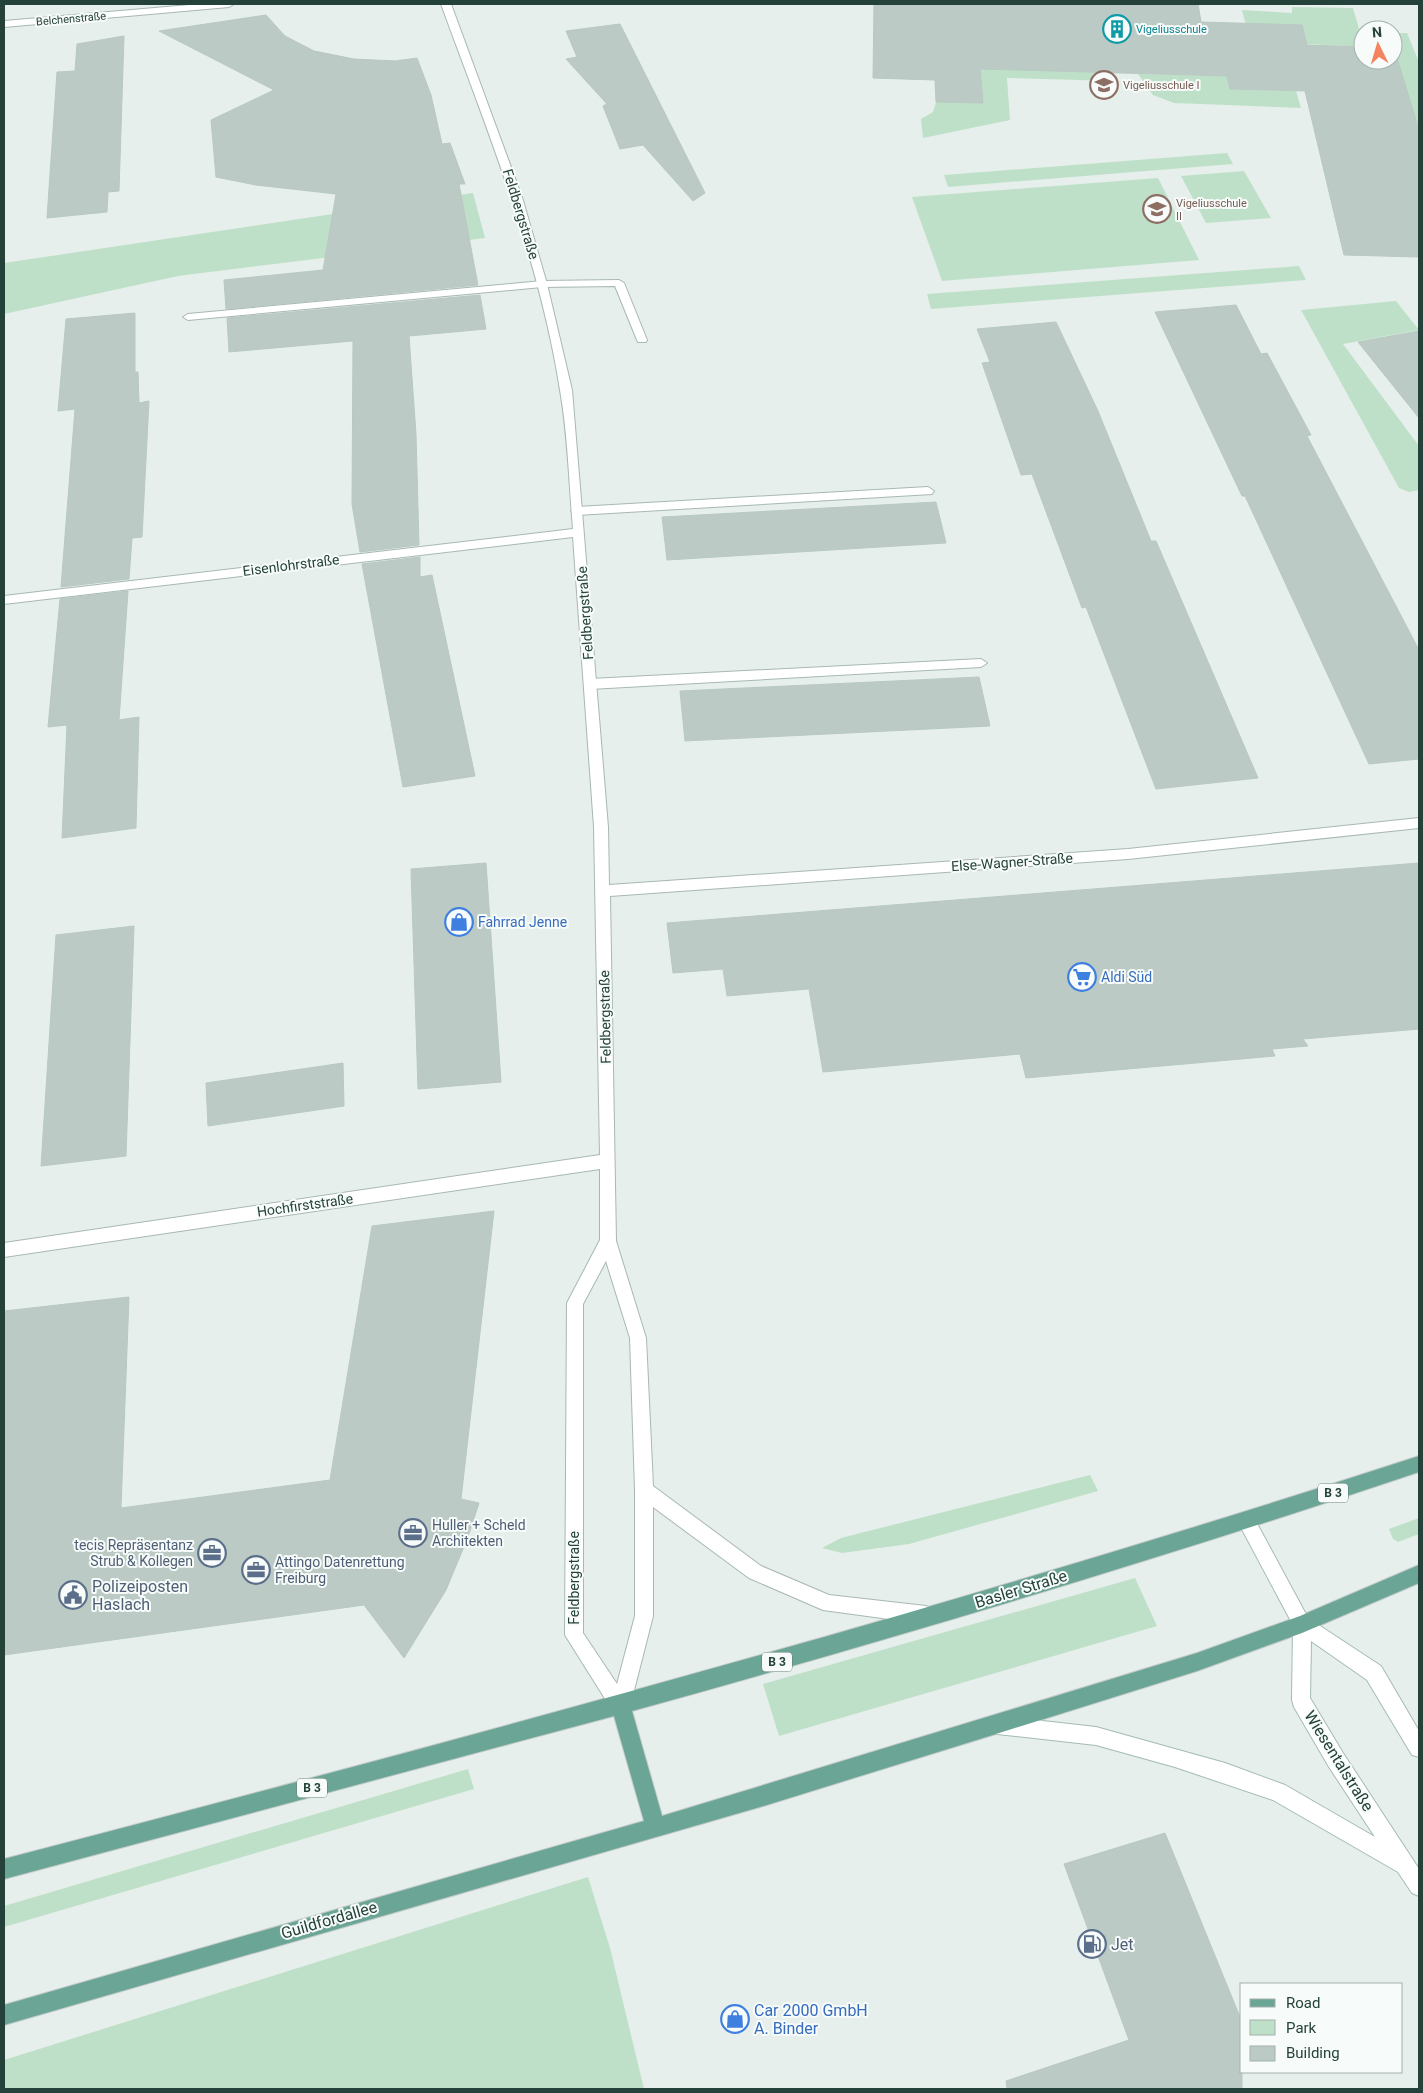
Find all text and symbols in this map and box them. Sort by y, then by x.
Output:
street label: Belchenstraße [35,9,107,29]
building icon: Vigeliusschule [1102,14,1132,44]
north arrow [1353,20,1403,70]
place label: Vigeliusschule [1136,23,1207,36]
text: N [1371,24,1382,40]
school or university icon: Vigeliusschule I [1089,70,1119,100]
place label: Vigeliusschule I [1123,79,1200,92]
street label: Feldbergstraße [500,167,542,261]
school or university icon: Vigeliusschule II [1142,194,1172,224]
place label: Vigeliusschule II [1176,197,1247,223]
street label: Eisenlohrstraße [242,551,340,579]
street label: Feldbergstraße [574,566,596,660]
street label: Else-Wagner-Straße [951,850,1073,874]
shop icon: Fahrrad Jenne [444,907,474,937]
place label: Fahrrad Jenne [478,914,567,930]
supermarket icon: Aldi Süd [1067,962,1097,992]
place label: Aldi Süd [1101,969,1152,985]
street label: Feldbergstraße [596,970,614,1064]
street label: Hochfirststraße [256,1190,354,1220]
road number: B 3 [1318,1484,1348,1502]
place label: Huller + Scheld Architekten [432,1517,526,1549]
office icon: Huller + Scheld Architekten [398,1518,428,1548]
street label: Feldbergstraße [566,1531,582,1625]
place label: tecis Repräsentanz Strub & Kollegen [74,1537,193,1569]
office icon: tecis Repräsentanz Strub & Kollegen [197,1538,227,1568]
place label: Attingo Datenrettung Freiburg [275,1554,405,1586]
office icon: Attingo Datenrettung Freiburg [241,1555,271,1585]
street label: Basler Straße [973,1566,1069,1612]
place label: Polizeiposten Haslach [92,1577,188,1614]
public building icon: Polizeiposten Haslach [58,1580,88,1610]
road number: B 3 [762,1652,792,1671]
street label: Wiesentalstraße [1300,1707,1378,1815]
road number: B 3 [297,1779,327,1798]
street label: Guildfordallee [279,1897,379,1943]
fuel station icon: Jet [1077,1929,1107,1959]
place label: Jet [1111,1935,1134,1954]
legend [1240,1983,1403,2073]
text: Road [1286,1994,1320,2012]
place label: Car 2000 GmbH A. Binder [754,2001,868,2038]
shop icon: Car 2000 GmbH A. Binder [720,2004,750,2034]
text: Park [1286,2019,1317,2037]
text: Building [1286,2044,1340,2062]

